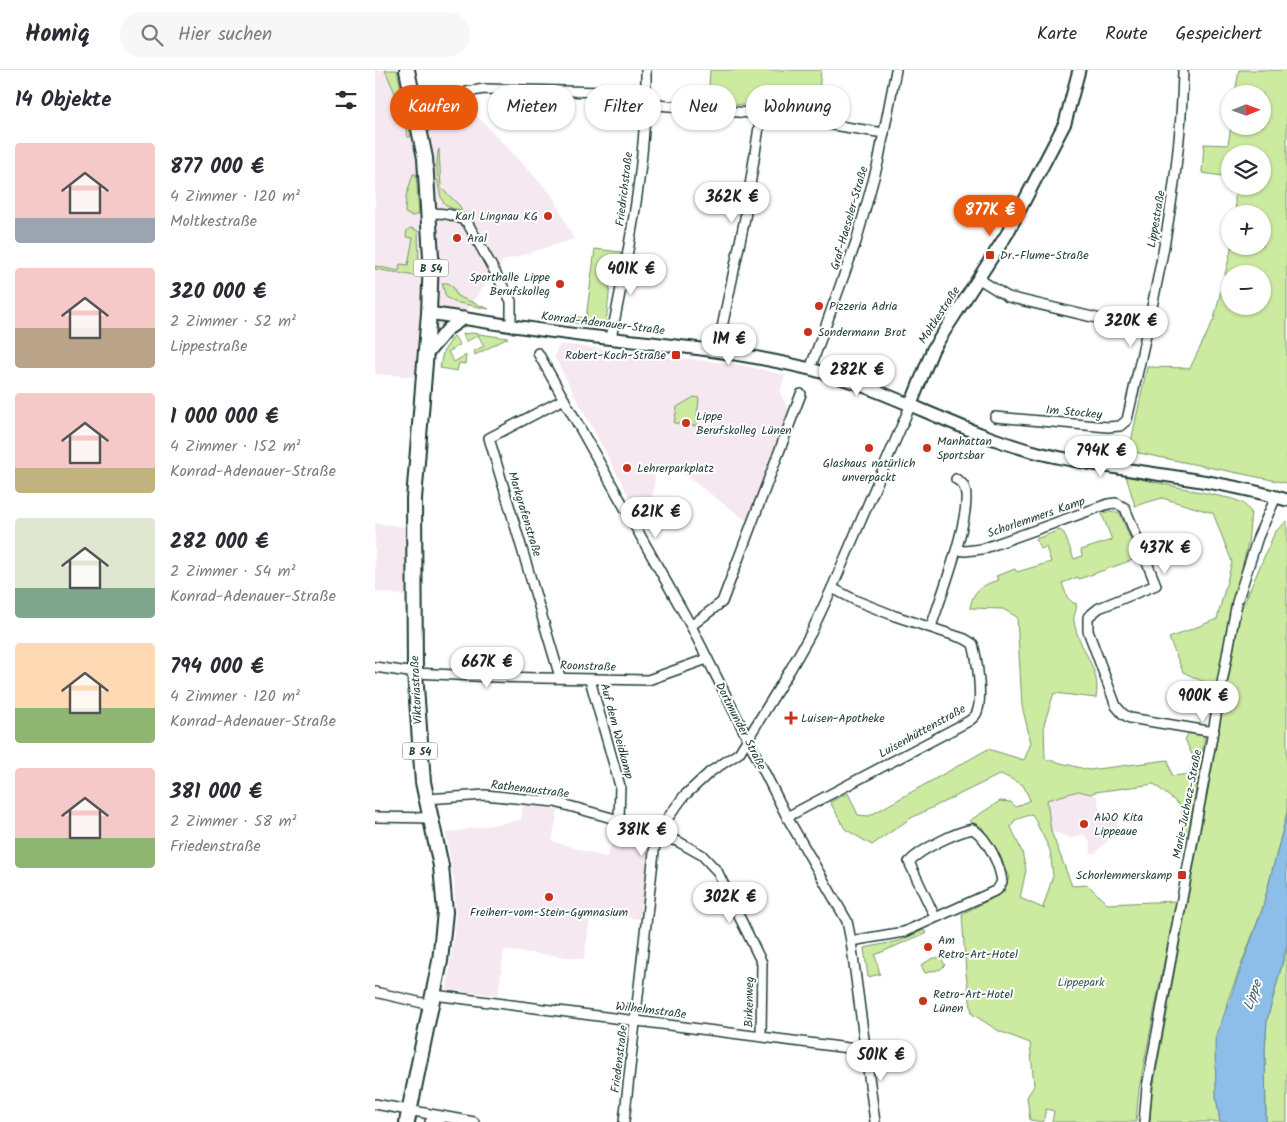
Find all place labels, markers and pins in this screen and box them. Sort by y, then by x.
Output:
pin: 362K € [691,182,773,224]
pin: 877K € [949,194,1031,237]
place label: Karl Lingnau KG [455,207,538,226]
marker: Karl Lingnau KG [542,210,554,222]
place label: Aral [467,229,487,248]
marker: Aral [451,232,463,244]
place label: Dr.-Flume-Straße [1000,246,1089,265]
marker: Dr.-Flume-Straße [984,249,996,261]
pin: 401K € [590,254,672,296]
place label: Sporthalle Lippe Berufskolleg [469,268,551,301]
marker: Sporthalle Lippe Berufskolleg [554,278,566,290]
place label: Pizzeria Adria [829,297,898,316]
marker: Pizzeria Adria [813,300,825,312]
pin: 320K € [1090,306,1172,348]
place label: Sondermann Brot [818,323,906,342]
pin: 1M € [699,324,759,366]
marker: Sondermann Brot [802,326,814,338]
place label: Robert-Koch-Straße [565,346,667,365]
marker: Robert-Koch-Straße [670,349,682,361]
pin: 282K € [816,354,898,397]
place label: Lippe Berufskolleg Lünen [696,407,792,440]
marker: Lippe Berufskolleg Lünen [680,417,692,429]
place label: Manhattan Sportsbar [937,432,992,465]
pin: 794K € [1060,436,1142,478]
marker: Glashaus natürlich unverpackt [863,442,875,454]
marker: Manhattan Sportsbar [921,442,933,454]
place label: Glashaus natürlich unverpackt [823,454,915,487]
place label: Lehrerparkplatz [637,459,714,478]
marker: Lehrerparkplatz [621,462,633,474]
pin: 621K € [615,496,697,539]
pin: 437K € [1124,532,1206,575]
pin: 667K € [446,646,528,689]
pin: 900K € [1162,680,1244,723]
place label: Luisen-Apotheke [801,709,885,728]
marker: Luisen-Apotheke [785,712,797,724]
place label: AWO Kita Lippeaue [1094,808,1143,841]
pin: 381K € [601,814,683,857]
marker: AWO Kita Lippeaue [1078,818,1090,830]
place label: Schorlemmerskamp [1076,866,1172,885]
marker: Schorlemmerskamp [1176,869,1188,881]
pin: 302K € [689,882,771,924]
marker: Freiherr-vom-Stein-Gymnasium [543,891,555,903]
place label: Freiherr-vom-Stein-Gymnasium [470,903,629,922]
place label: Am Retro-Art-Hotel [938,931,1018,964]
marker: Am Retro-Art-Hotel [922,941,934,953]
place label: Retro-Art-Hotel Lünen [933,985,1013,1018]
marker: Retro-Art-Hotel Lünen [917,995,929,1007]
pin: 501K € [840,1040,922,1082]

